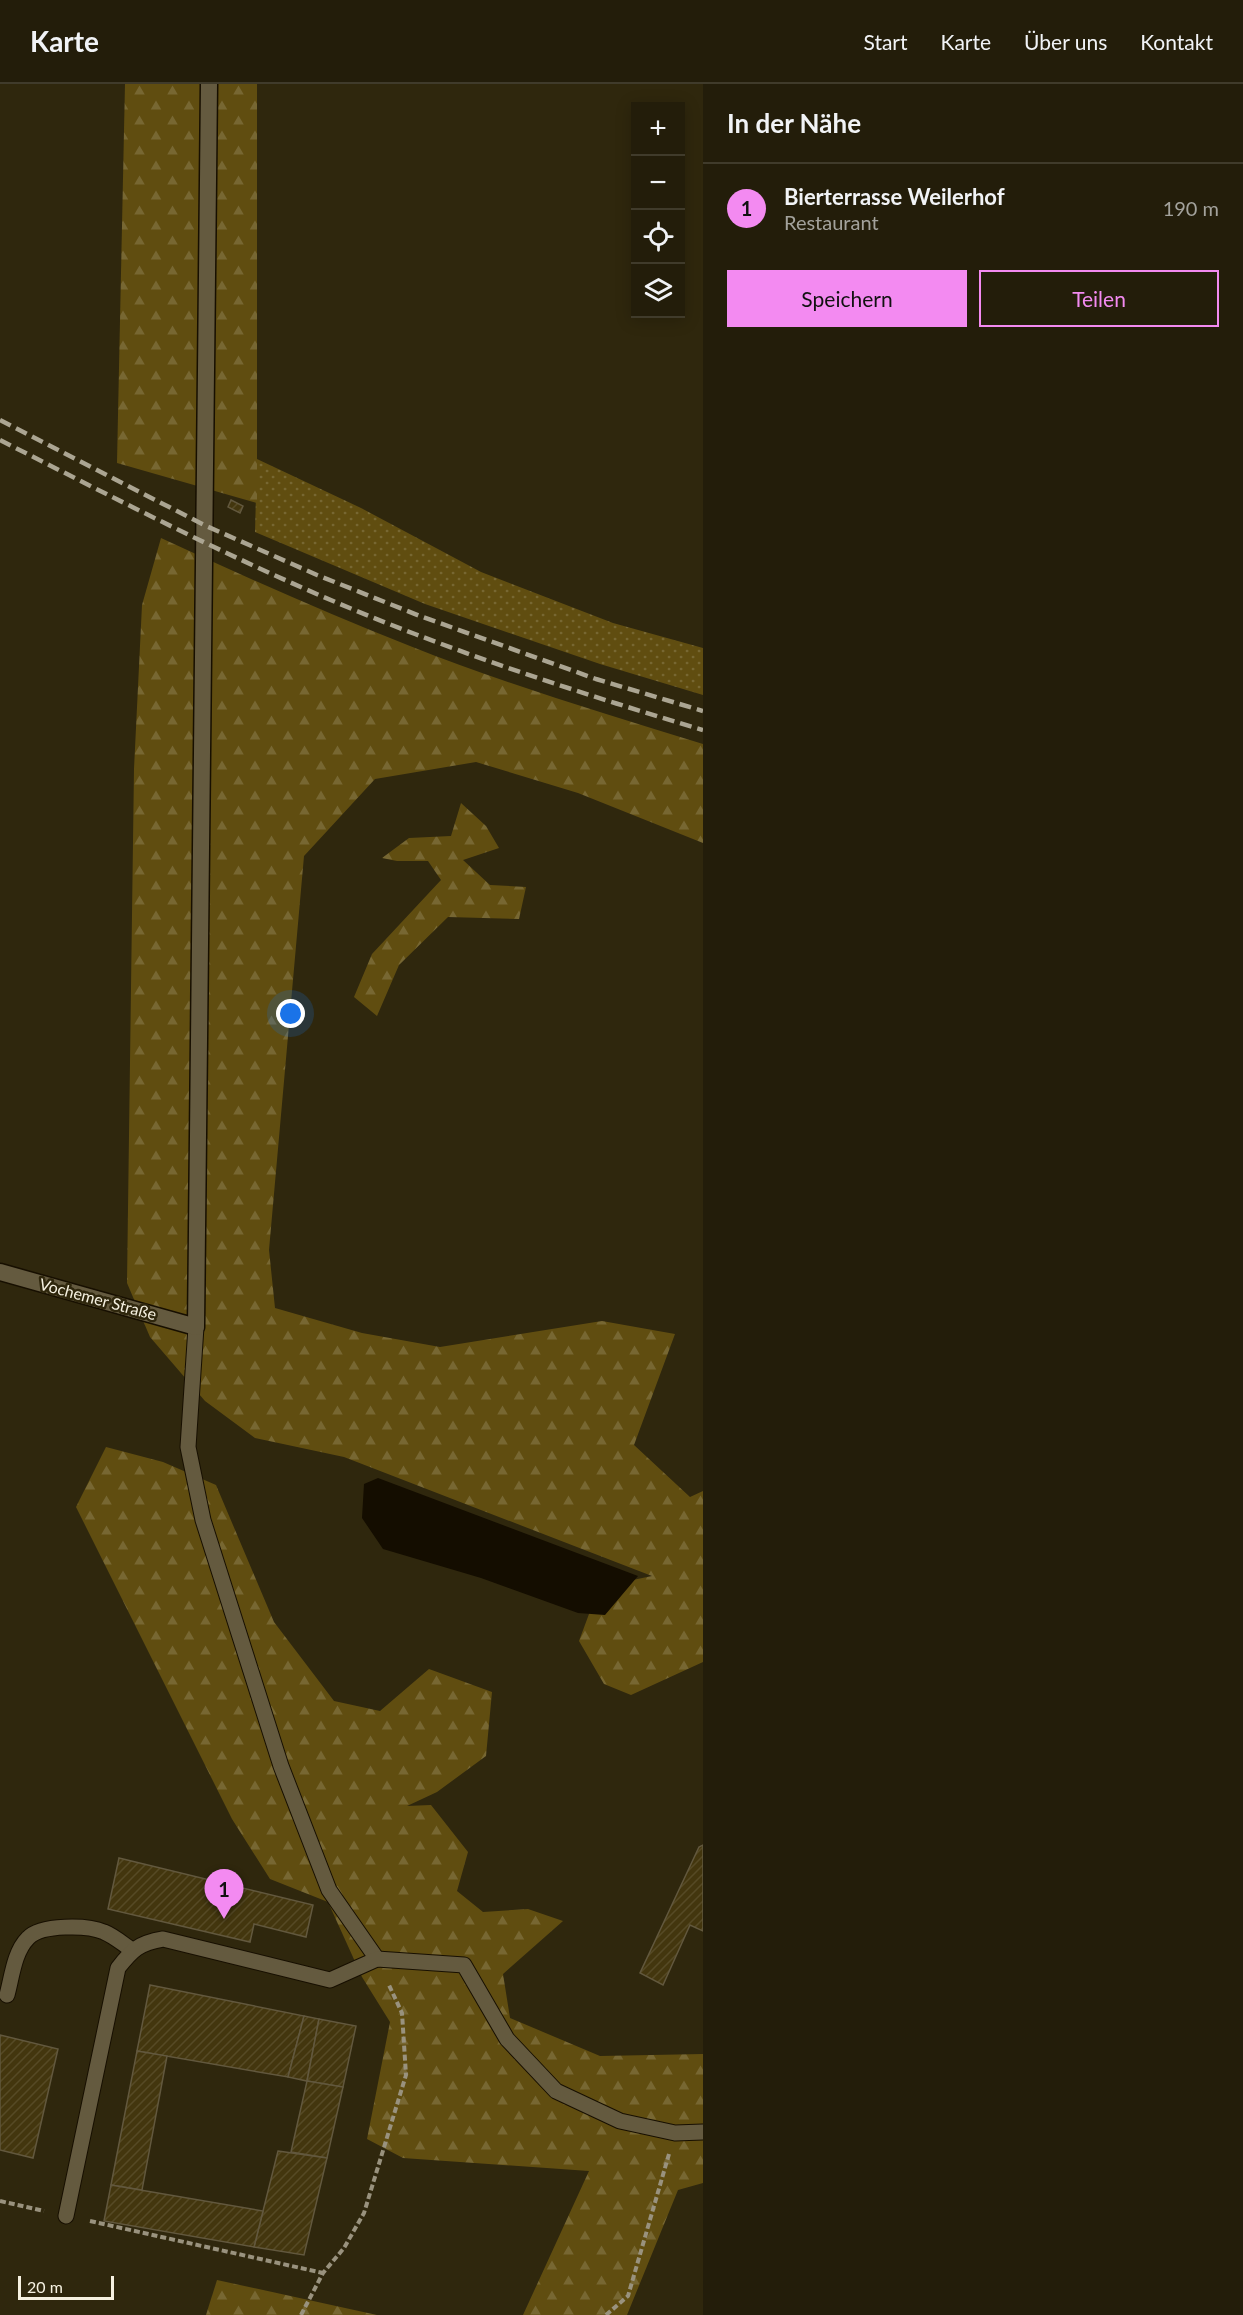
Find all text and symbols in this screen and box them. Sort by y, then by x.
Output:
text: Karte [30,24,99,58]
text: Start [863,29,908,54]
text: Karte [941,29,991,54]
text: Über uns [1024,29,1107,54]
text: Kontakt [1140,29,1213,54]
map controls [631,102,685,318]
button: + [631,102,685,156]
text: In der Nähe [727,107,861,139]
button: − [631,156,685,210]
text: Bierterrasse Weilerhof [784,183,1005,210]
text: 1 [741,196,752,220]
text: 190 m [1163,196,1219,220]
button: locate [631,210,685,264]
text: Restaurant [784,210,879,234]
button: layers [631,264,685,318]
button: Speichern [727,270,967,327]
button: Teilen [979,270,1219,327]
your location [276,999,305,1028]
street label: Vochemer Straße [38,1274,159,1323]
pin: 1 [204,1870,244,1919]
scale bar [18,2273,114,2300]
text: 20 m [27,2277,63,2296]

